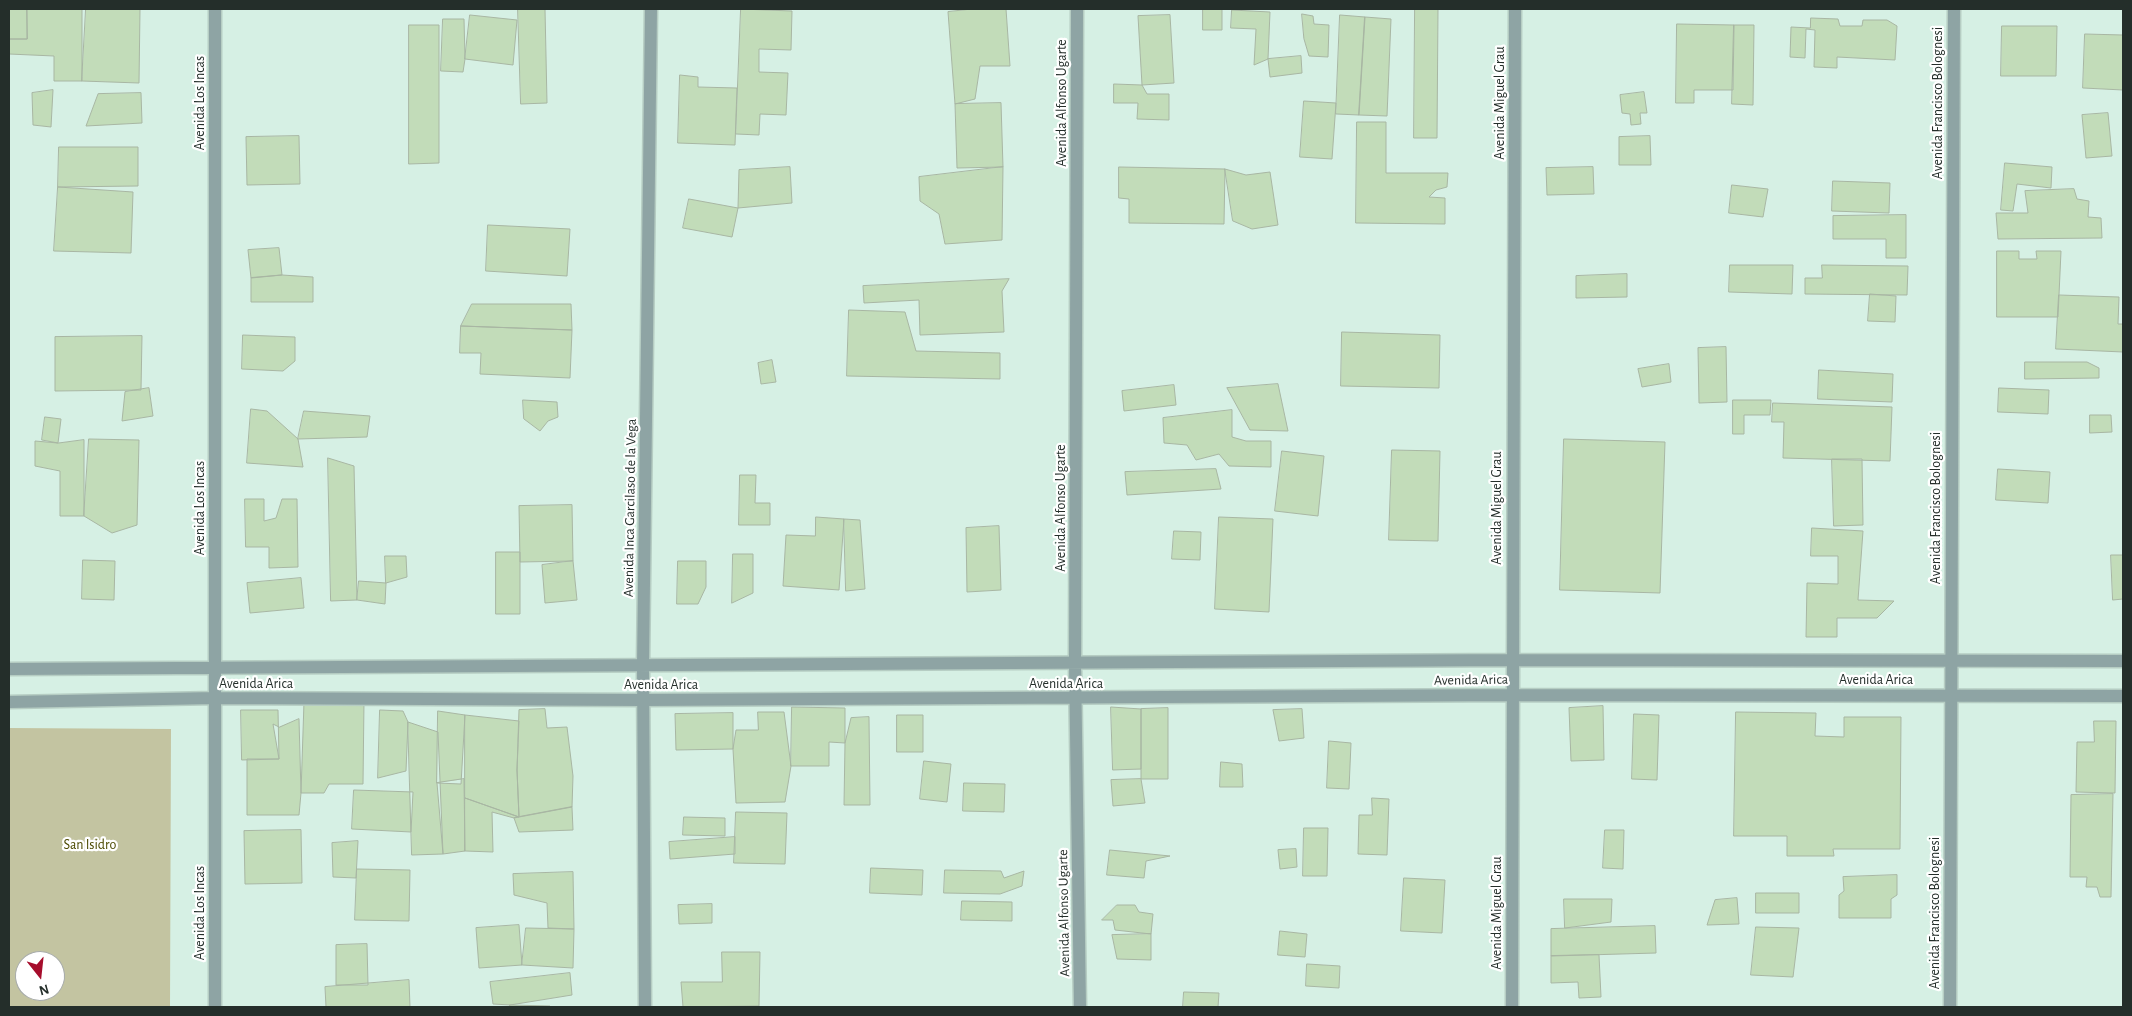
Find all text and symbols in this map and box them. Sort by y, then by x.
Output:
street label: Avenida Francisco Bolognesi [1930,27,1946,179]
street label: Avenida Alfonso Ugarte [1054,39,1070,167]
street label: Avenida Miguel Grau [1492,46,1508,160]
street label: Avenida Los Incas [192,56,208,150]
street label: Avenida Inca Garcilaso de la Vega [620,419,640,597]
street label: Avenida Francisco Bolognesi [1928,432,1944,584]
street label: Avenida Alfonso Ugarte [1053,444,1069,572]
street label: Avenida Miguel Grau [1489,451,1505,565]
street label: Avenida Los Incas [192,461,208,555]
street label: Avenida Arica [1434,671,1508,689]
street label: Avenida Arica [1839,672,1913,688]
street label: Avenida Arica [219,676,293,692]
street label: Avenida Arica [1029,676,1103,692]
street label: Avenida Arica [624,677,698,693]
park label: San Isidro [64,837,116,853]
street label: Avenida Francisco Bolognesi [1927,837,1943,989]
street label: Avenida Alfonso Ugarte [1054,849,1074,977]
street label: Avenida Miguel Grau [1489,856,1505,970]
street label: Avenida Los Incas [192,866,208,960]
north arrow [15,951,65,1001]
text: N [37,981,50,998]

